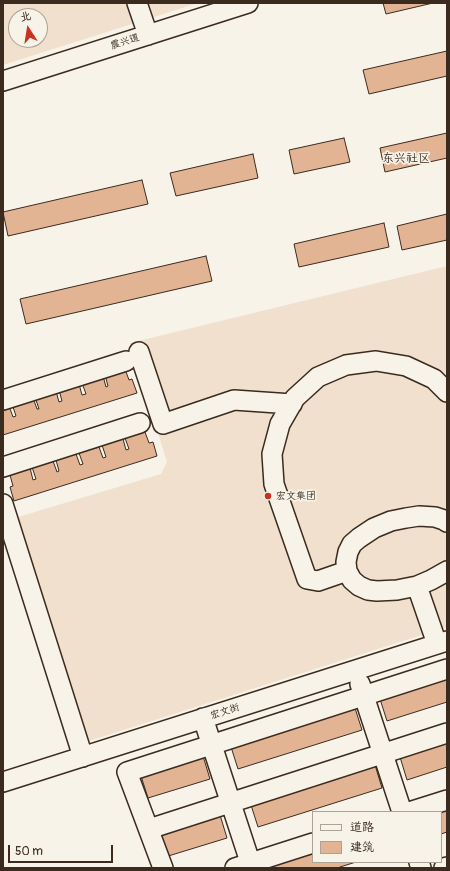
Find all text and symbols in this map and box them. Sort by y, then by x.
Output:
north arrow [8,8,48,48]
text: 北 [19,9,32,24]
street label: 震兴道 [109,32,141,52]
district label: 东兴社区 [382,152,430,166]
place label: 宏文集团 [276,490,316,502]
marker: 宏文集团 [263,491,273,501]
street label: 宏文街 [209,702,241,722]
legend [312,811,442,863]
text: 道路 [350,820,374,835]
scale bar [10,837,115,863]
text: 建筑 [350,840,374,855]
text: 50 m [15,844,43,859]

